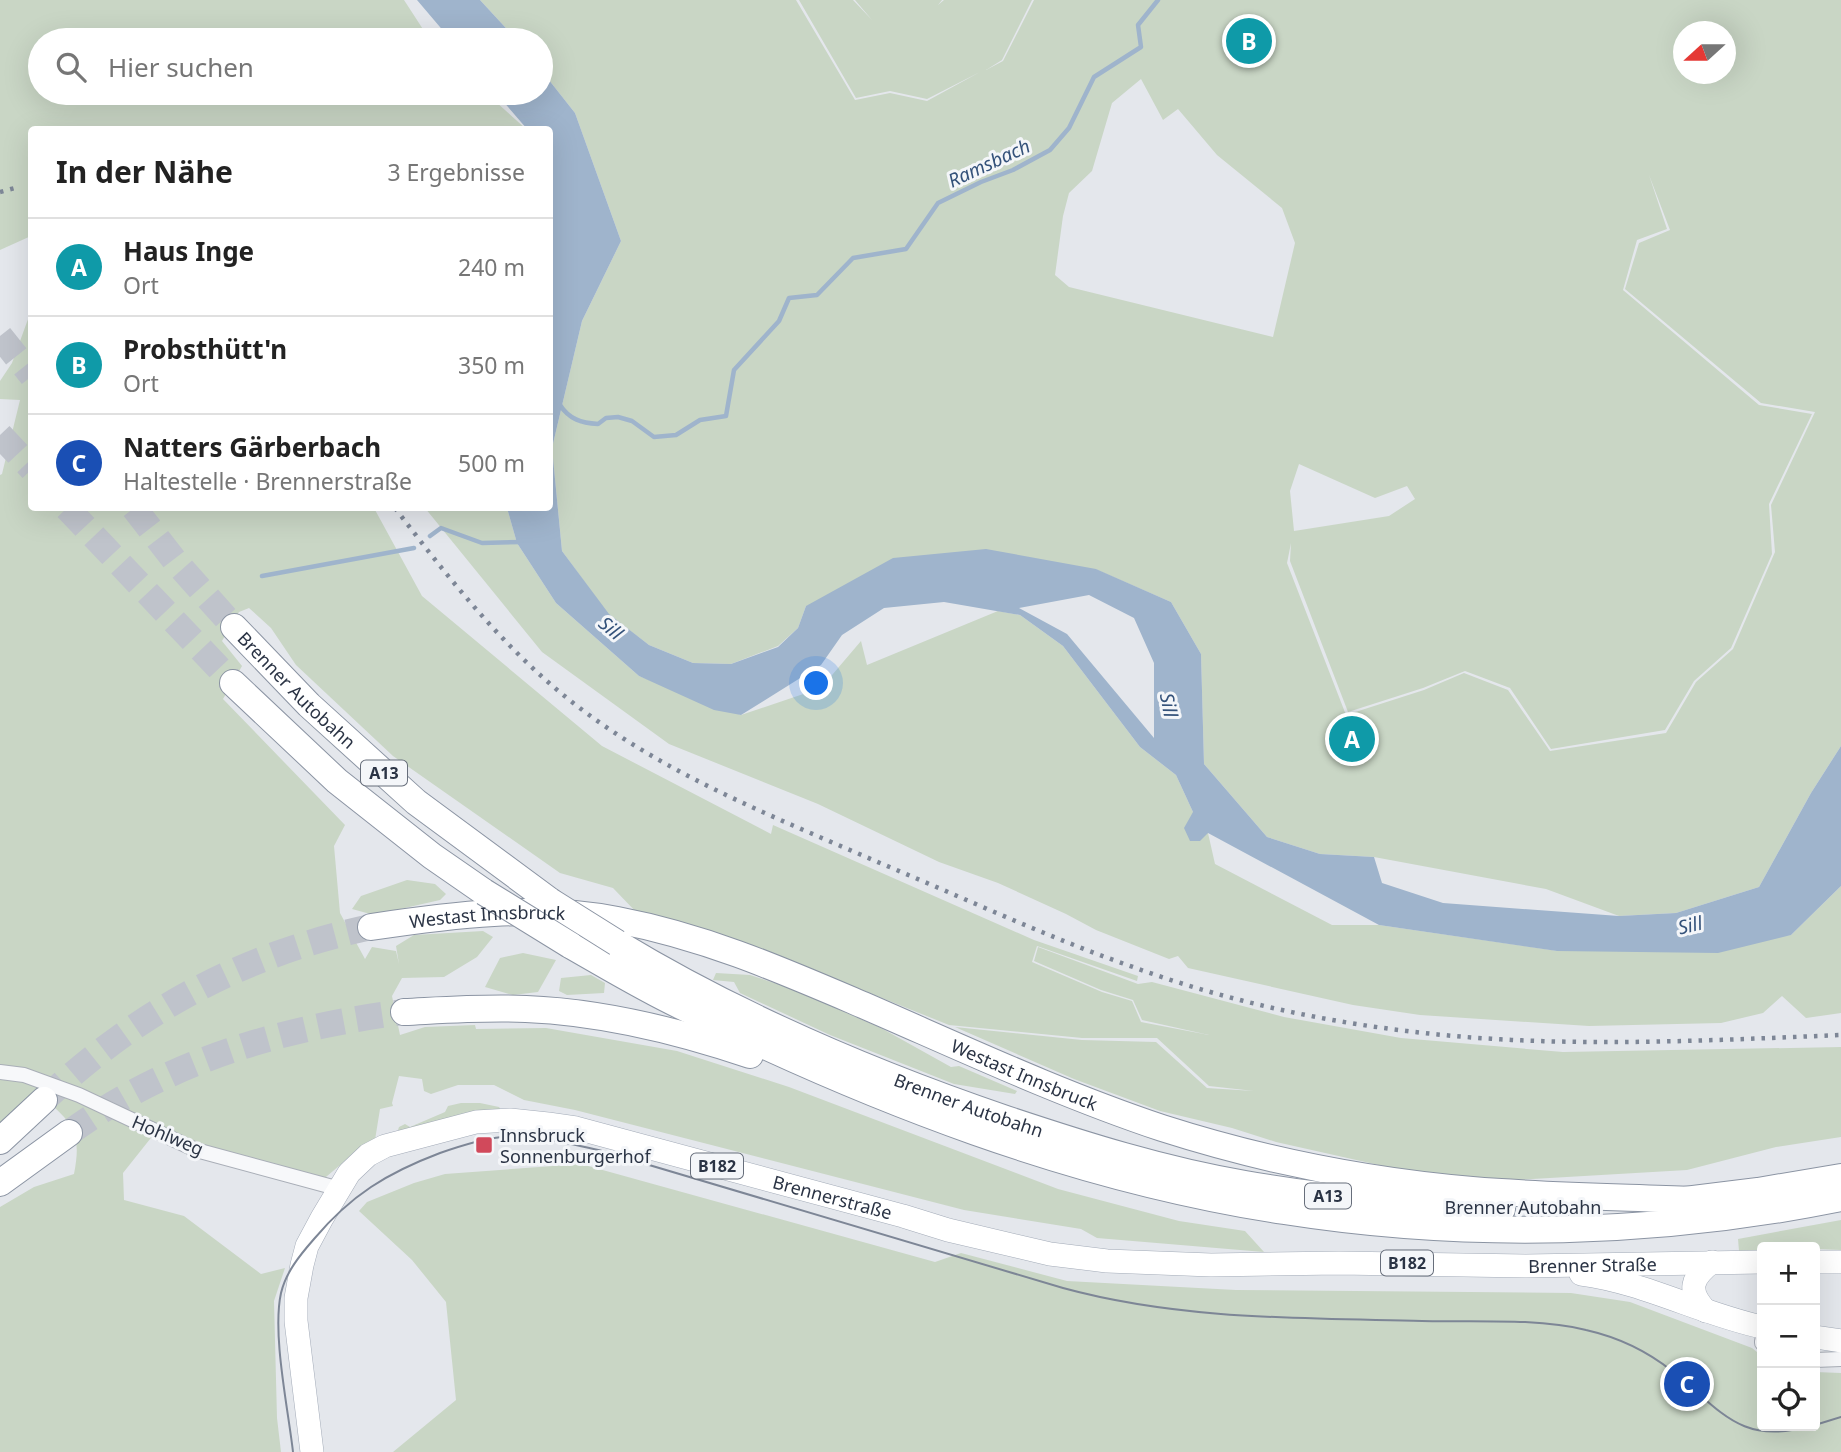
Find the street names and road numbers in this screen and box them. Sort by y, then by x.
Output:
street label: Brenner Autobahn [233,626,361,754]
road number: A13 [361,760,407,786]
street label: Westast Innsbruck [408,900,566,933]
street label: Westast Innsbruck [948,1033,1101,1116]
street label: Brenner Autobahn [891,1067,1046,1143]
street label: Hohlweg [129,1109,207,1161]
road number: B182 [691,1154,743,1178]
street label: Brennerstraße [770,1169,895,1225]
road number: A13 [1305,1184,1351,1208]
street label: Brenner Autobahn [1445,1195,1601,1219]
road number: B182 [1381,1250,1433,1275]
street label: Brenner Straße [1528,1252,1657,1278]

